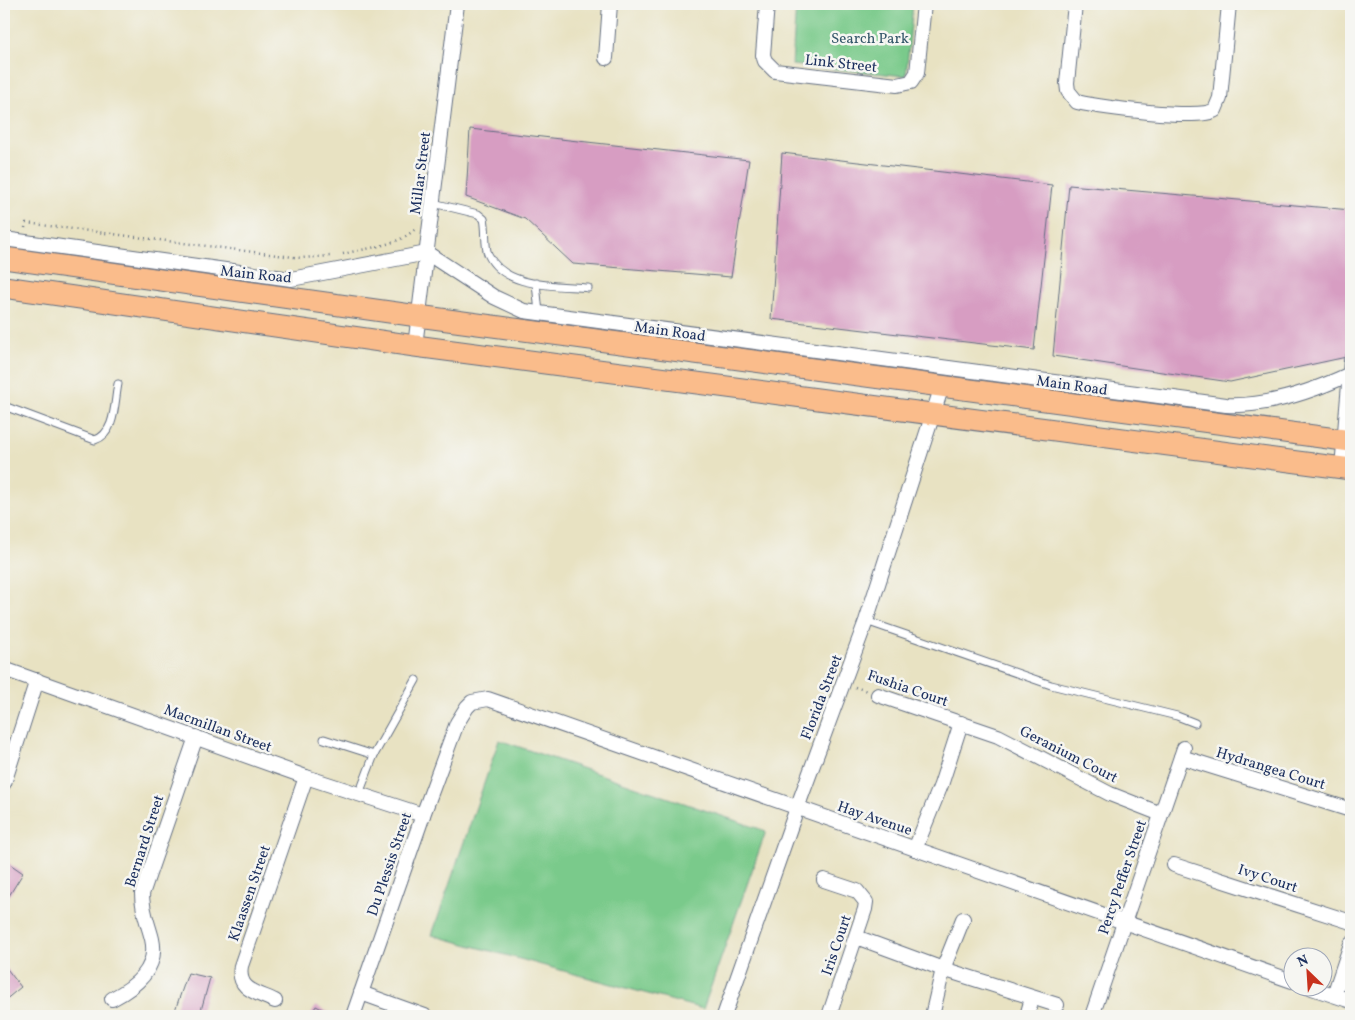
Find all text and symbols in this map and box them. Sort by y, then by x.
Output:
park label: Search Park [831,29,909,50]
street label: Link Street [804,50,878,79]
street label: Millar Street [406,130,437,216]
street label: Main Road [219,261,293,290]
street label: Main Road [633,317,707,348]
street label: Main Road [1035,371,1109,402]
street label: Florida Street [796,652,848,743]
street label: Fushia Court [864,666,951,713]
street label: Macmillan Street [160,700,274,759]
street label: Geranium Court [1016,722,1121,789]
street label: Hydrangea Court [1213,743,1328,796]
street label: Bernard Street [121,792,170,890]
street label: Hay Avenue [834,797,915,842]
street label: Du Plessis Street [363,810,418,919]
street label: Percy Peffer Street [1094,817,1153,938]
street label: Klaassen Street [224,842,277,945]
street label: Ivy Court [1235,860,1300,899]
street label: Iris Court [817,912,858,979]
north arrow [1282,948,1332,998]
text: N [1295,951,1312,972]

